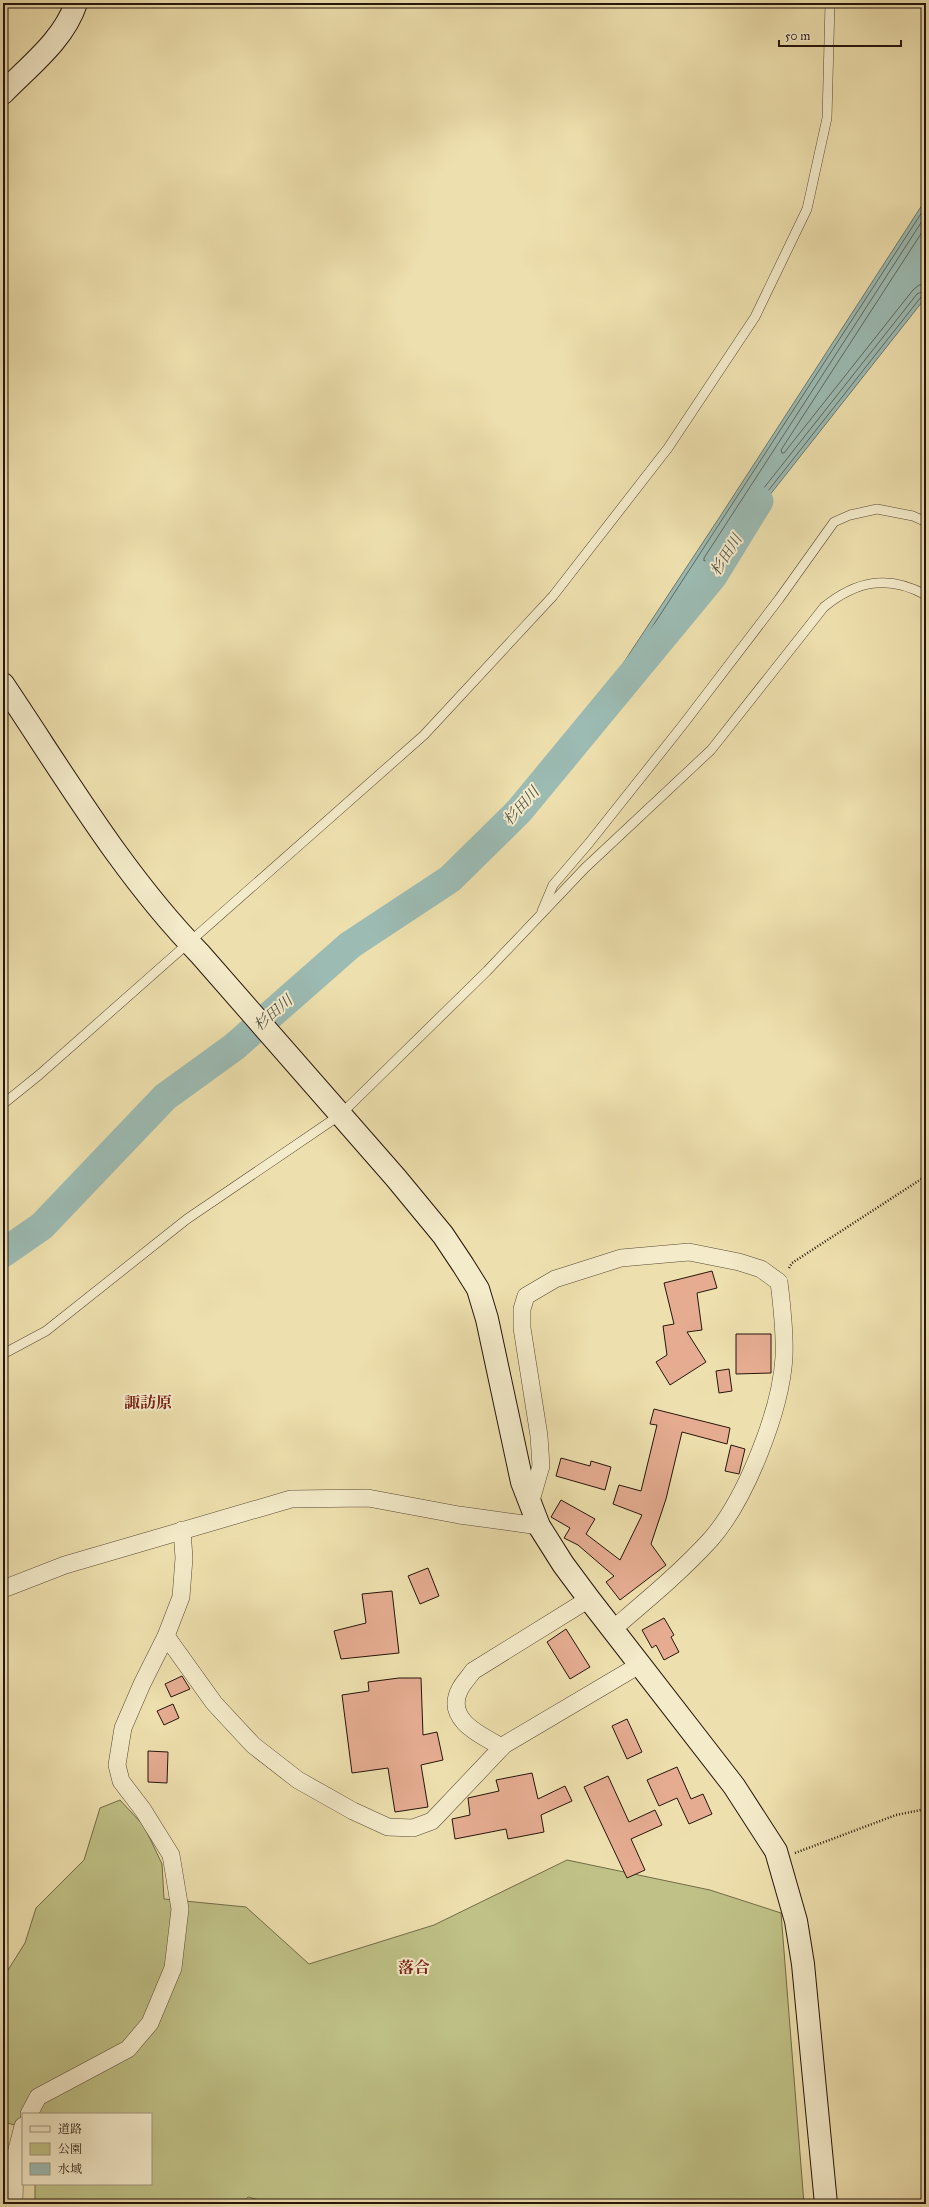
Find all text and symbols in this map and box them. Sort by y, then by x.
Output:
scale bar [779,22,901,48]
text: 50 m [785,29,810,43]
water label: 杉田川 [706,529,747,579]
water label: 杉田川 [499,782,544,829]
water label: 杉田川 [250,990,297,1035]
district label: 諏訪原 [124,1393,172,1412]
district label: 落合 [398,1958,430,1977]
legend [22,2113,152,2185]
text: 道路 [58,2122,82,2136]
text: 公園 [58,2142,82,2156]
text: 水域 [58,2162,82,2176]

